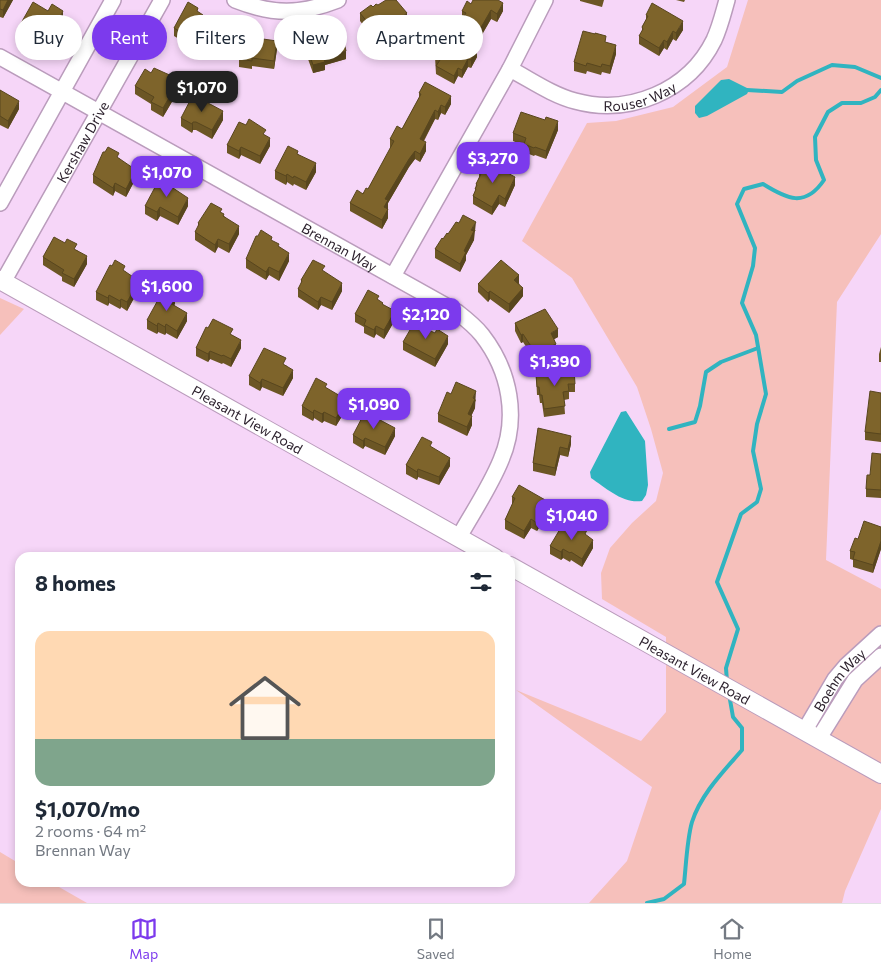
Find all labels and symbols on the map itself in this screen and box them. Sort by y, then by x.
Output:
pin: $1,070 [161,70,243,113]
street label: Rouser Way [603,78,679,114]
street label: Kershaw Drive [52,98,112,186]
pin: $3,270 [452,142,534,184]
pin: $1,070 [126,156,208,198]
street label: Brennan Way [299,219,380,274]
pin: $1,600 [126,270,208,312]
pin: $2,120 [385,298,467,340]
pin: $1,390 [514,344,596,387]
street label: Pleasant View Road [189,381,306,457]
pin: $1,090 [333,388,415,430]
pin: $1,040 [531,498,613,541]
street label: Pleasant View Road [637,632,753,707]
street label: Boehm Way [809,644,868,714]

